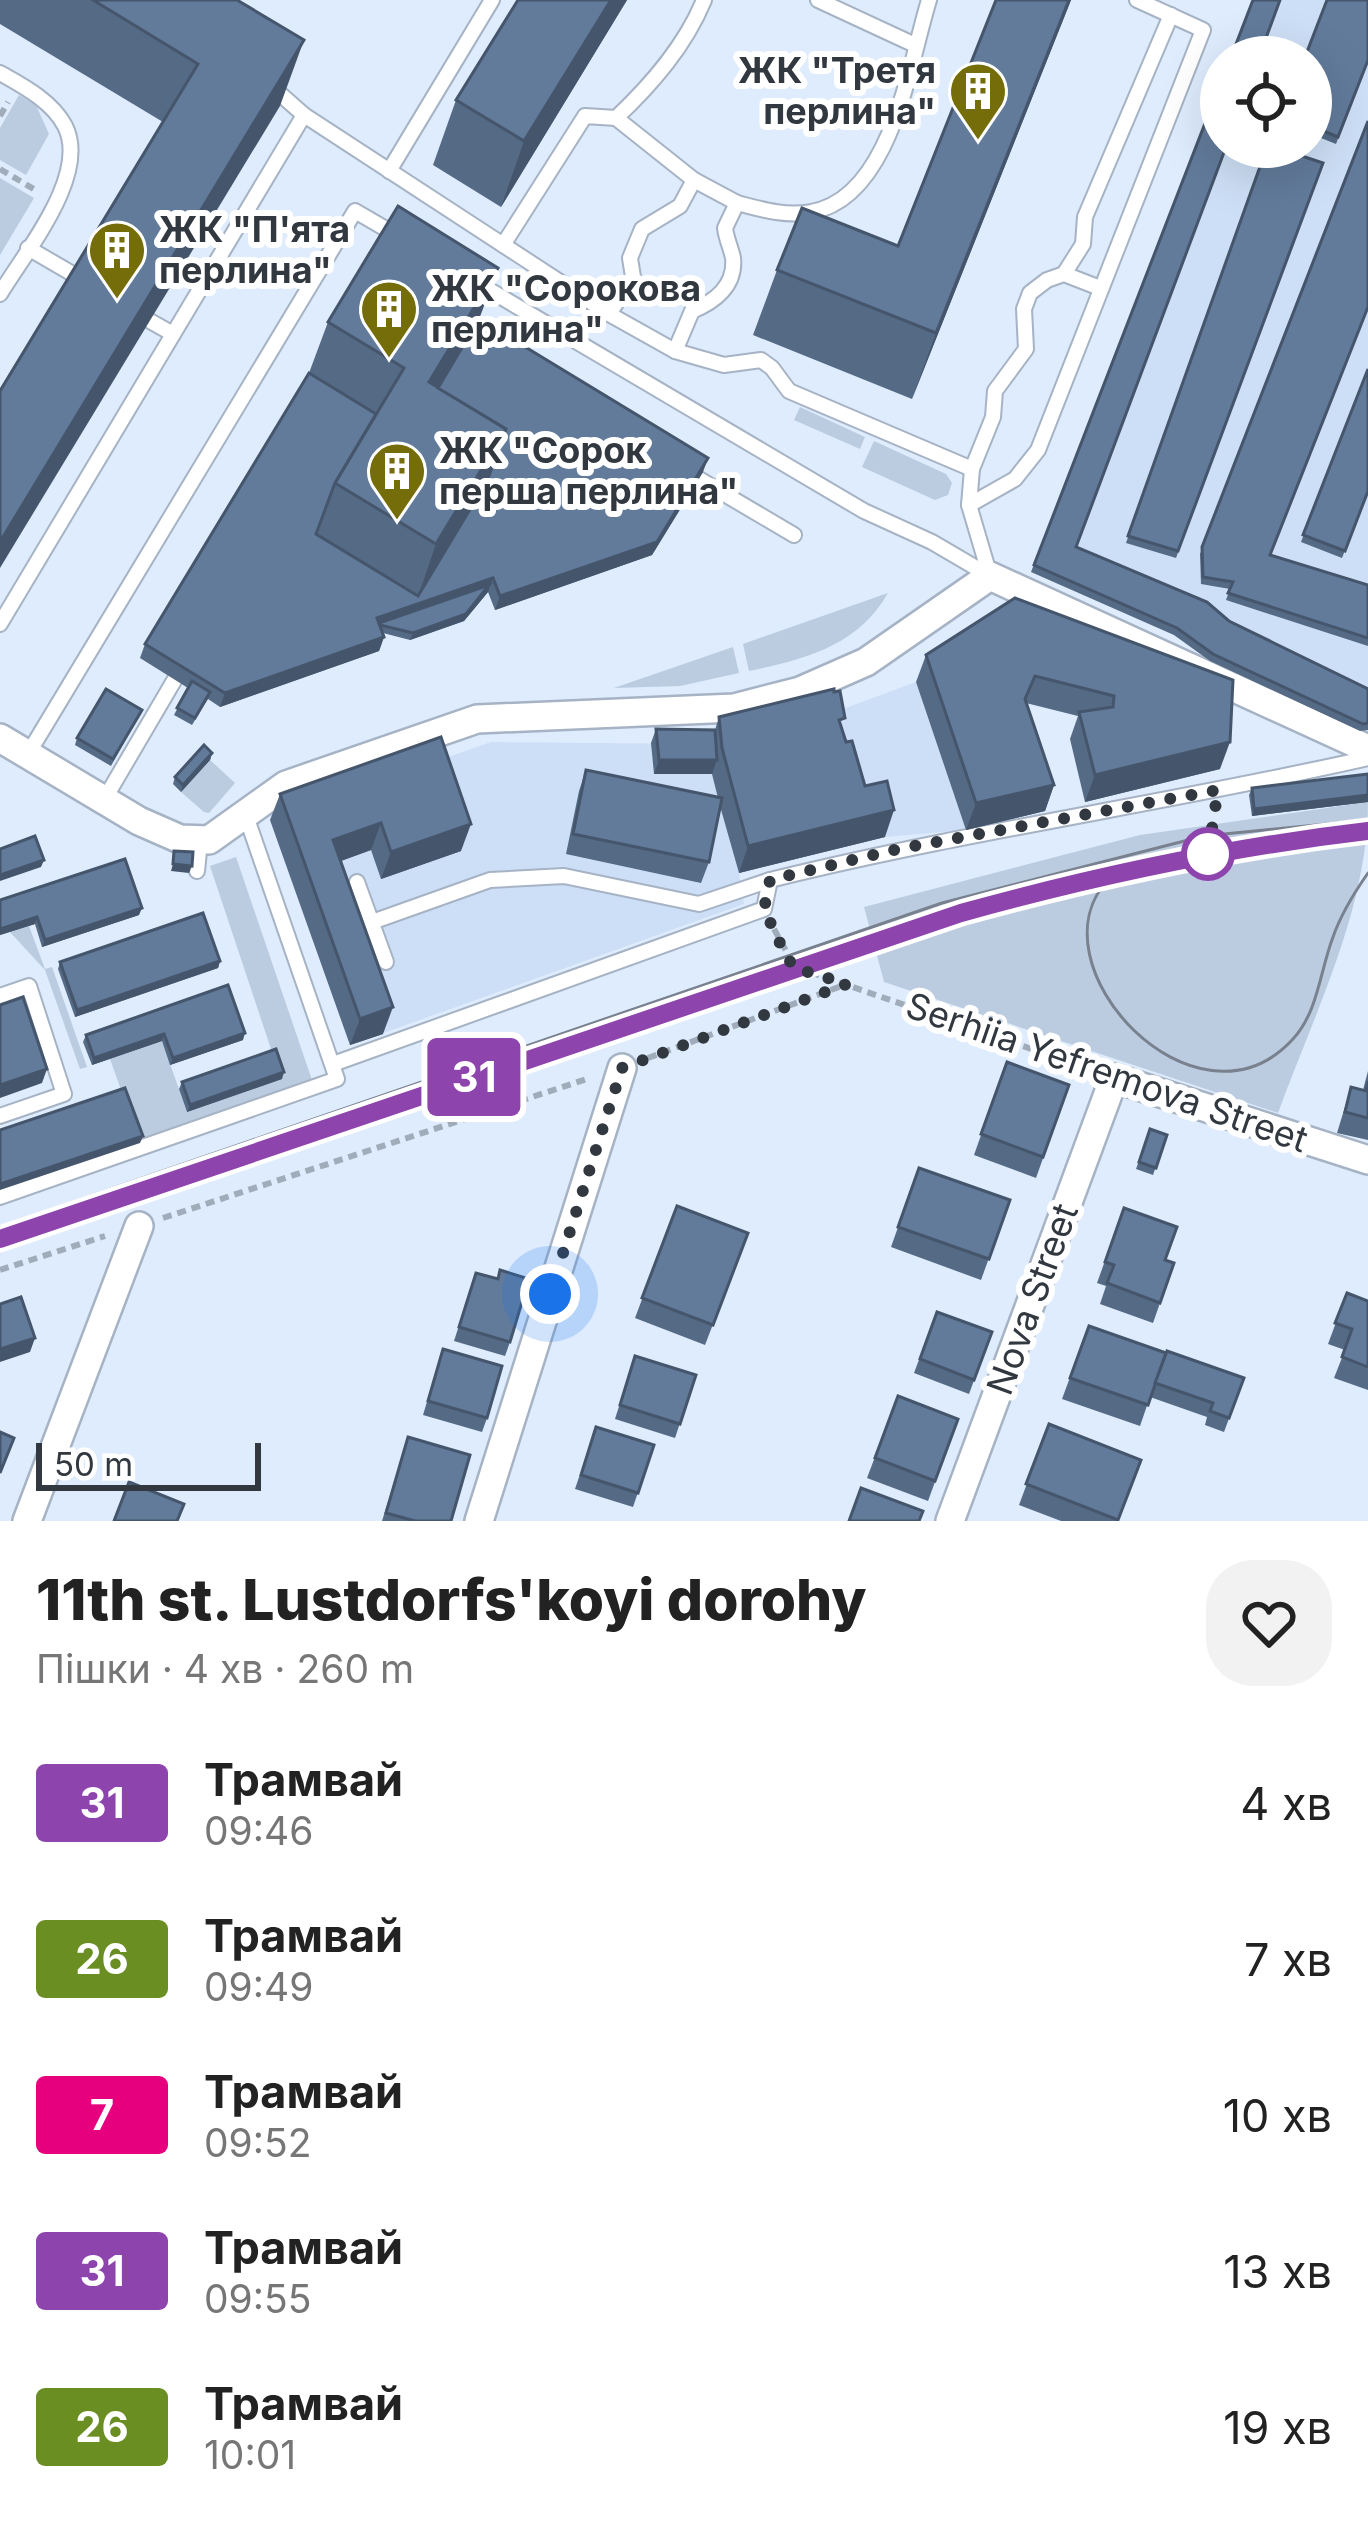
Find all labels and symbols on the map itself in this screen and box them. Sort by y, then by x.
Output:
place label: ЖК "Третя перлина" [738,48,936,133]
building icon: ЖК "Третя перлина" [947,60,1009,142]
place label: ЖК "П'ята перлина" [159,207,350,292]
building icon: ЖК "П'ята перлина" [86,219,148,301]
place label: ЖК "Сорокова перлина" [431,266,701,351]
building icon: ЖК "Сорокова перлина" [358,278,420,360]
place label: ЖК "Сорок перша перлина" [439,428,738,513]
building icon: ЖК "Сорок перша перлина" [366,440,428,522]
unlabelled marker [1183,829,1233,879]
street label: Serhiia Yefremova Street [901,983,1314,1162]
line badge: 31 [420,1038,528,1116]
street label: Nova Street [977,1197,1087,1400]
your location [520,1264,580,1324]
scale bar [36,1437,261,1490]

